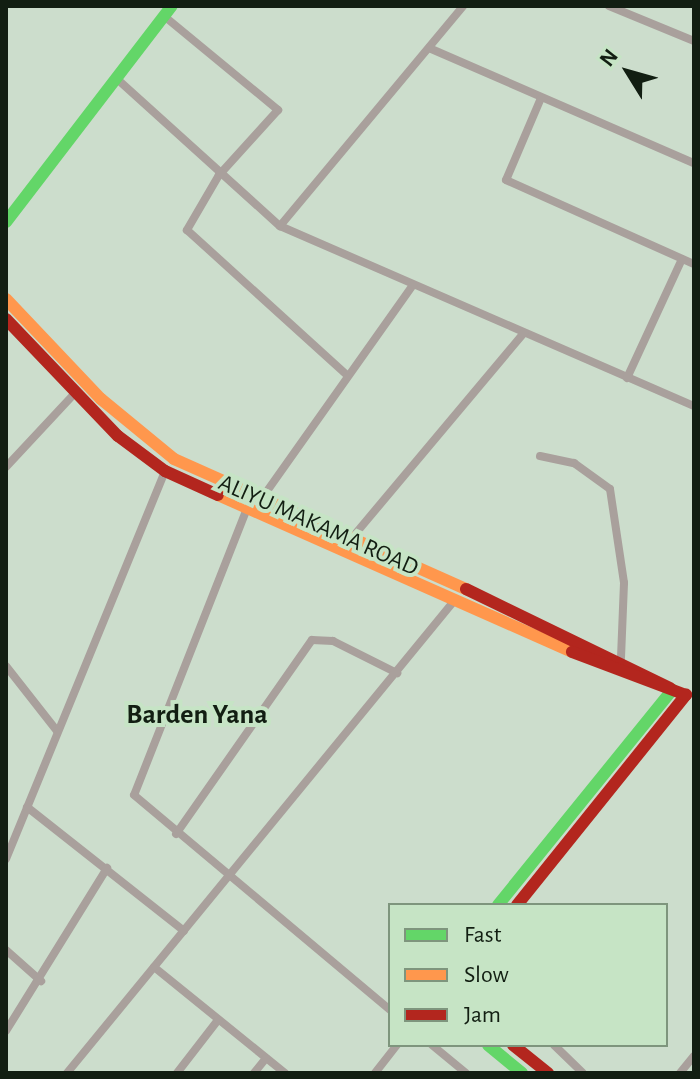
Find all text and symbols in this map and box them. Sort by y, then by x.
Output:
north arrow [588,32,668,112]
text: N [595,45,622,70]
street label: ALIYU MAKAMA ROAD [214,469,422,583]
district label: Barden Yana [126,698,268,732]
legend [388,903,668,1047]
text: Fast [464,923,501,947]
text: Slow [464,963,509,987]
text: Jam [464,1003,501,1027]

